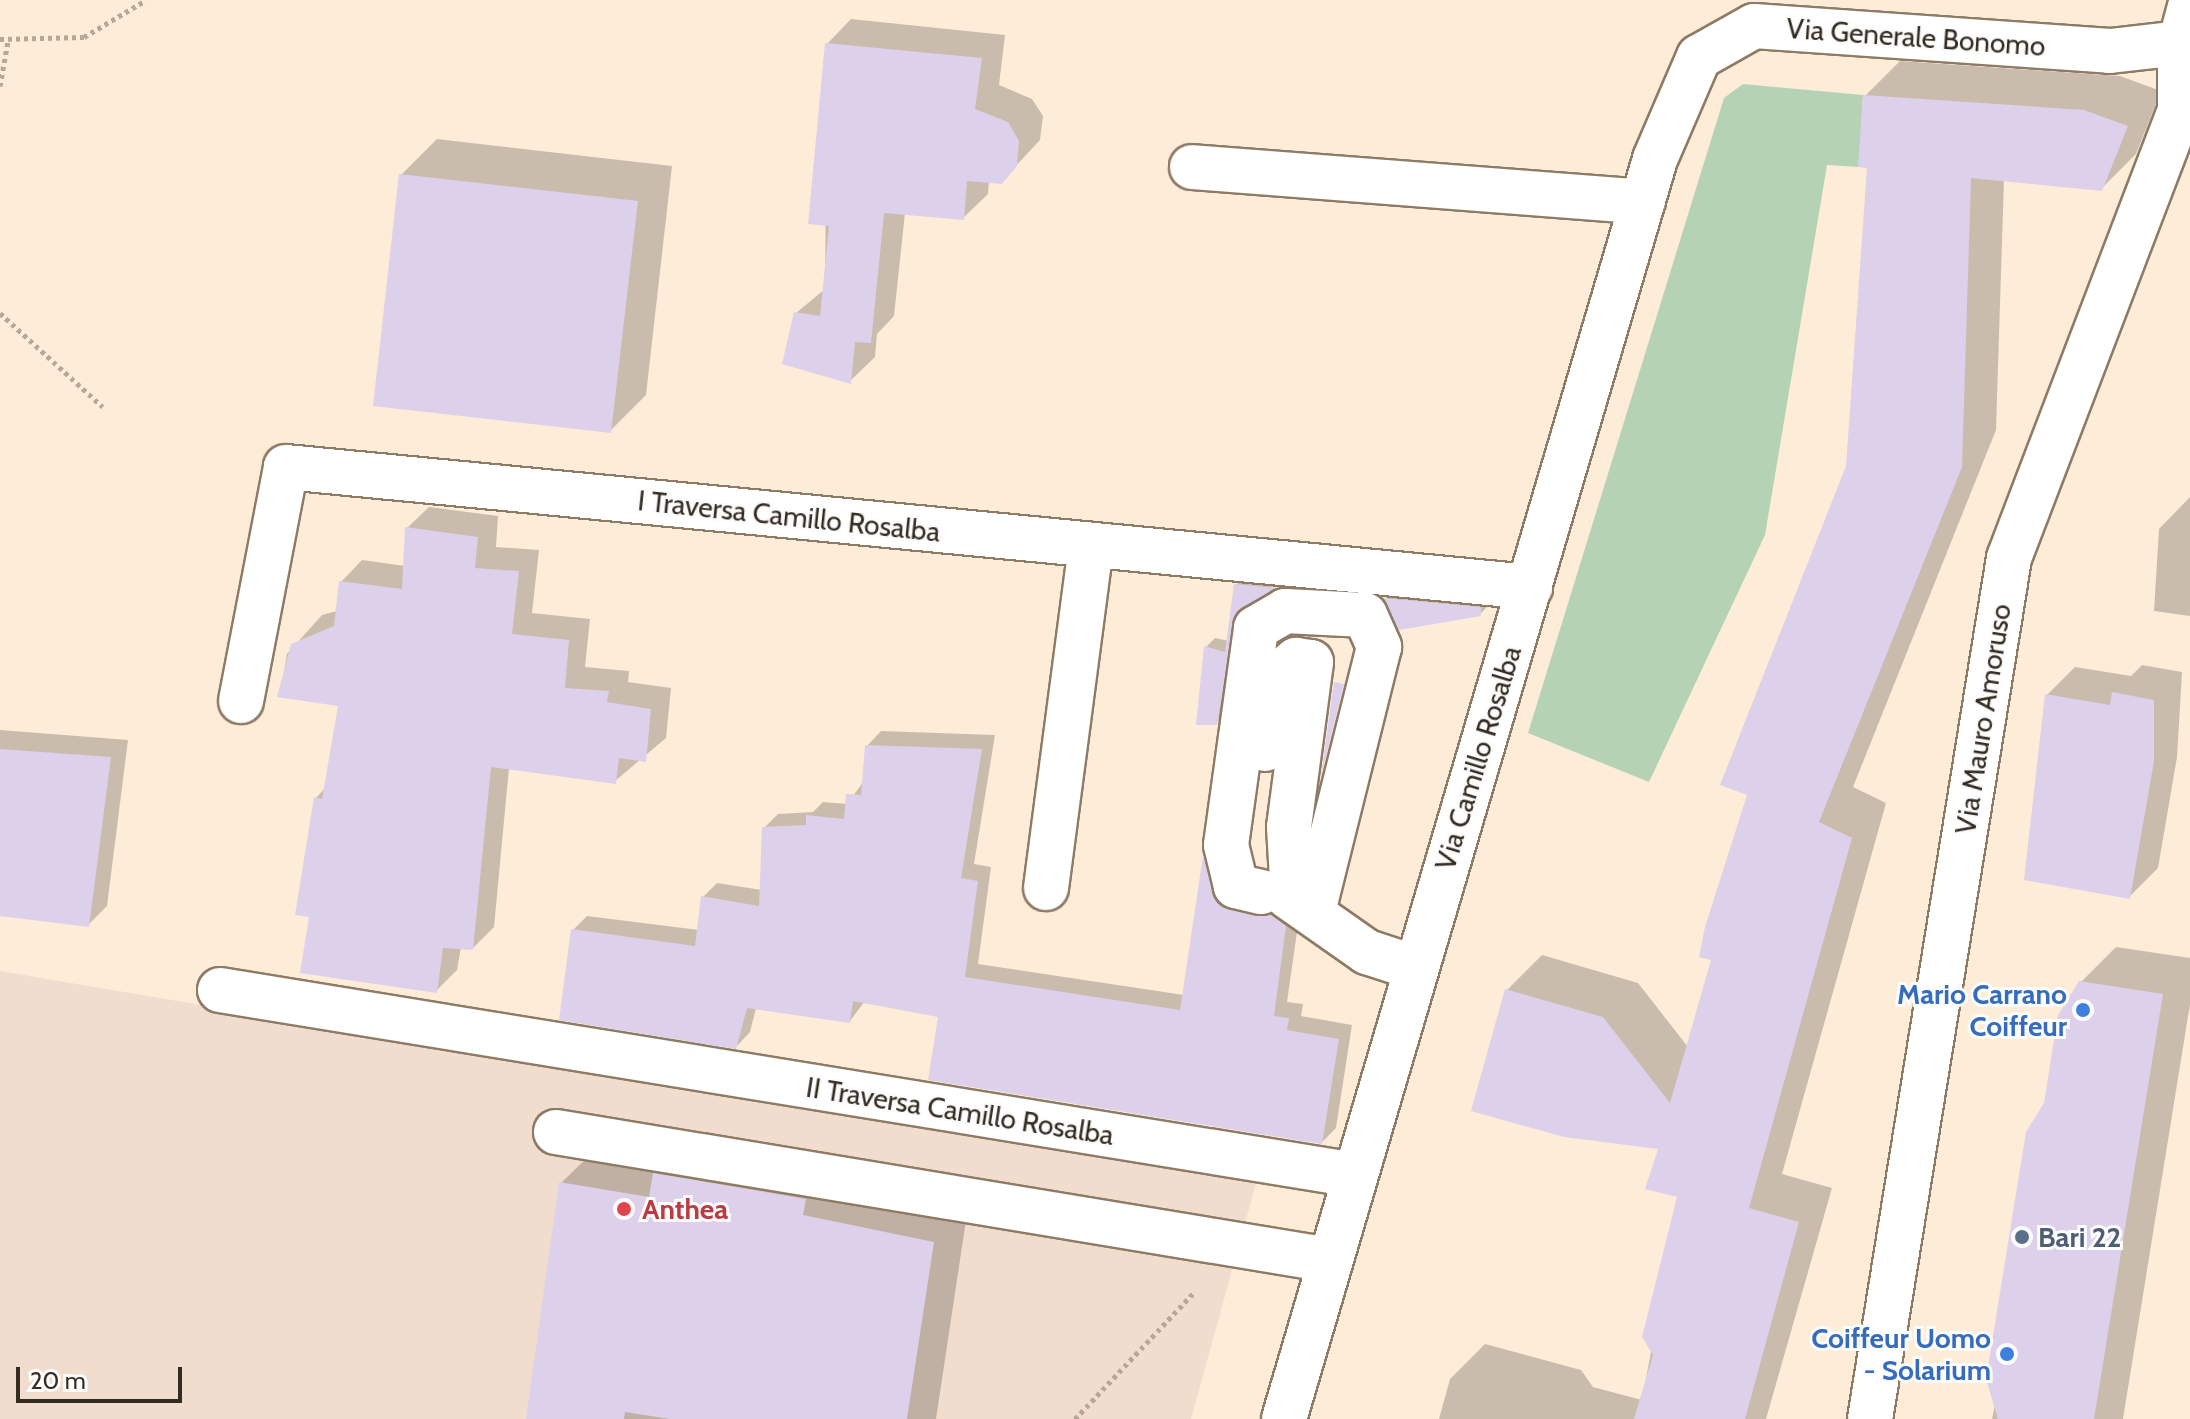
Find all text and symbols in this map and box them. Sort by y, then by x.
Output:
street label: Via Generale Bonomo [1785,11,2047,63]
street label: I Traversa Camillo Rosalba [636,483,942,549]
street label: Via Mauro Amoruso [1948,602,2018,836]
street label: Via Camillo Rosalba [1428,642,1528,874]
place label: Mario Carrano Coiffeur [1897,977,2067,1043]
marker: Mario Carrano Coiffeur [2074,1001,2092,1019]
street label: II Traversa Camillo Rosalba [804,1070,1116,1152]
place label: Anthea [642,1192,728,1226]
marker: Anthea [613,1198,635,1220]
place label: Bari 22 [2038,1220,2121,1254]
marker: Bari 22 [2013,1228,2031,1246]
place label: Coiffeur Uomo - Solarium [1811,1321,1991,1387]
marker: Coiffeur Uomo - Solarium [1998,1345,2016,1363]
scale bar [20,1351,186,1401]
text: 20 m [30,1366,86,1395]

